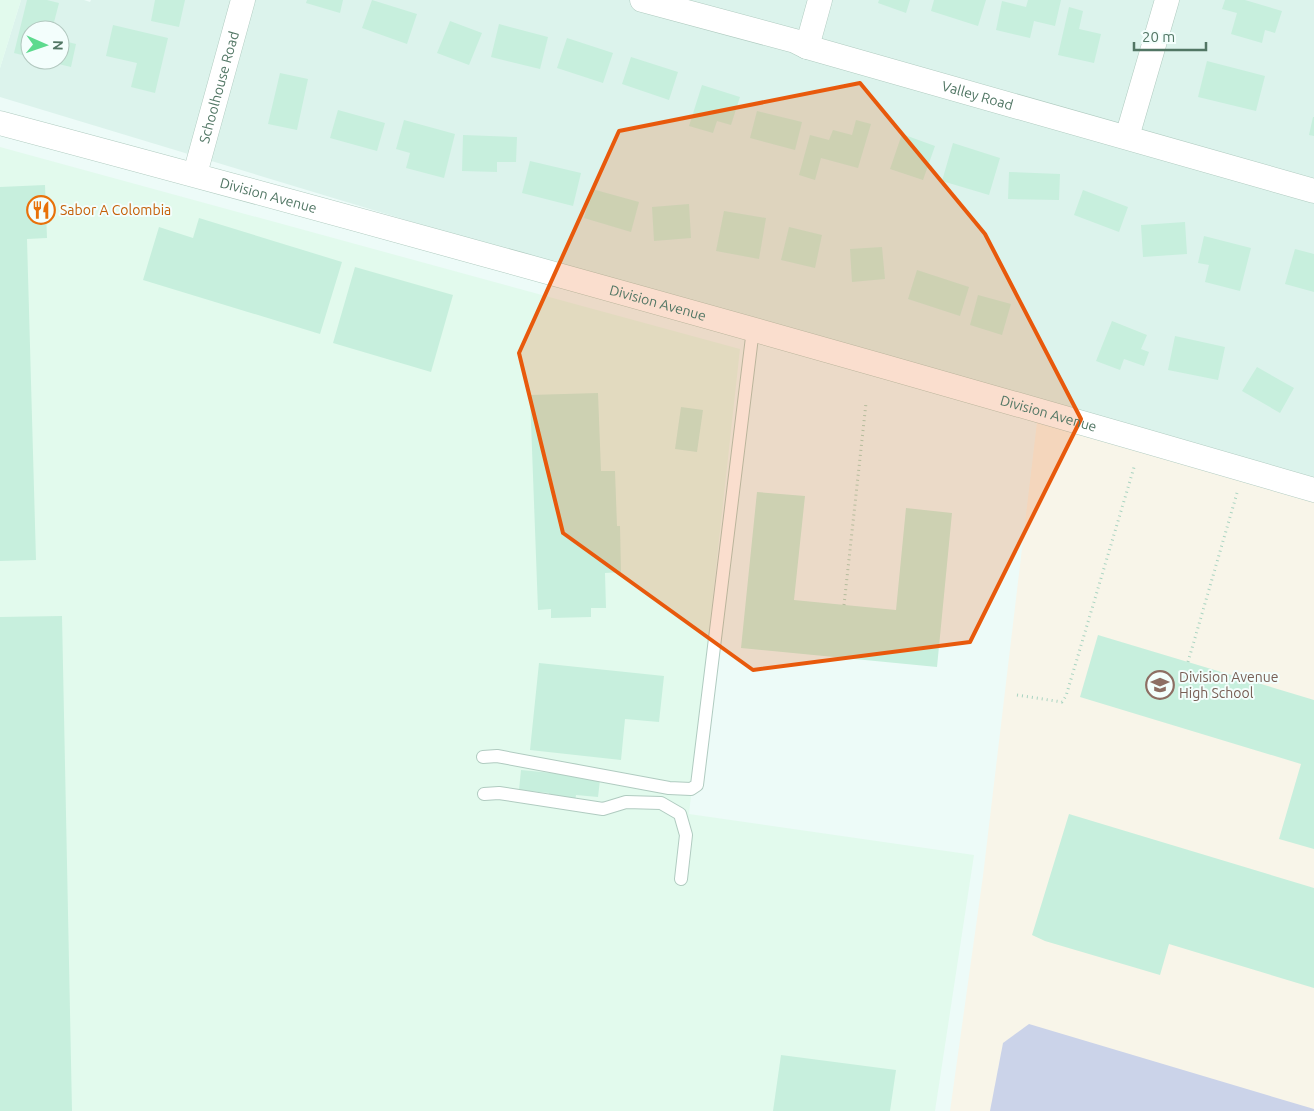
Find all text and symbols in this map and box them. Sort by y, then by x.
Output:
north arrow [20,20,70,70]
scale bar [1134,20,1206,52]
text: 20 m [1142,28,1175,45]
street label: Schoolhouse Road [196,29,242,145]
text: N [50,40,66,51]
street label: Valley Road [940,78,1015,113]
street label: Division Avenue [218,175,319,216]
restaurant icon: Sabor A Colombia [26,195,56,225]
place label: Sabor A Colombia [60,202,171,218]
street label: Division Avenue [608,282,708,324]
street label: Division Avenue [998,392,1099,435]
place label: Division Avenue High School [1179,669,1279,701]
school or university icon: Division Avenue High School [1145,670,1175,700]

